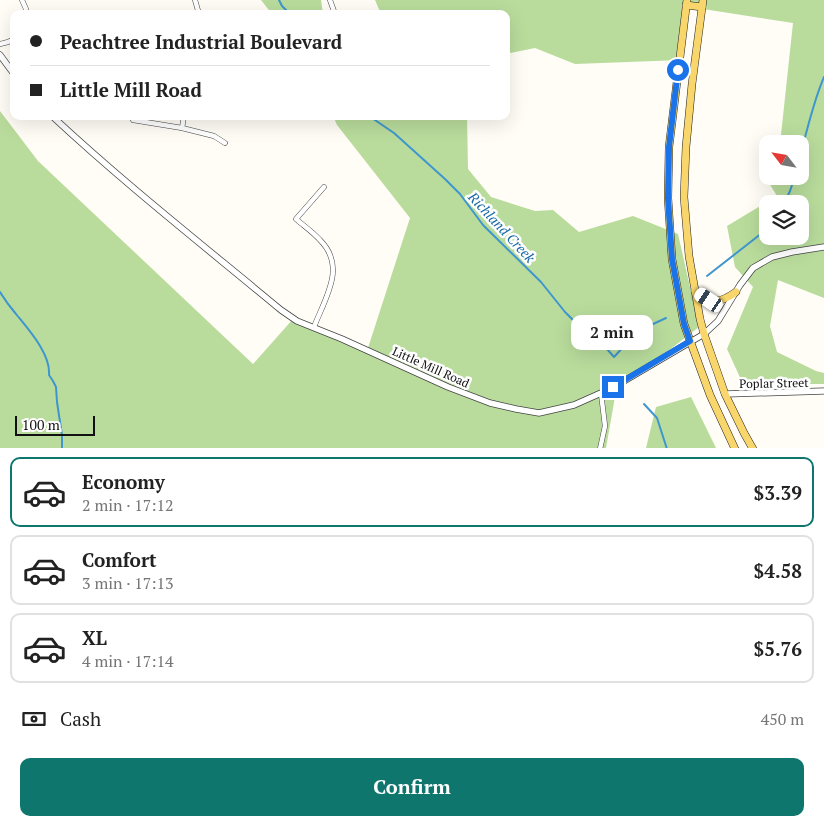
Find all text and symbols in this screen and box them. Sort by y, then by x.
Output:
text: Peachtree Industrial Boulevard [60,29,342,54]
route start [667,59,689,81]
text: Little Mill Road [60,77,202,102]
north arrow [759,135,809,185]
map controls [759,135,809,245]
water label: Richland Creek [464,187,540,267]
button: layers [759,195,809,245]
car [692,285,725,315]
callout: 2 min [572,314,654,350]
text: 2 min [590,321,634,343]
street label: Little Mill Road [390,343,472,391]
street label: Poplar Street [739,375,809,391]
route end [602,376,624,398]
scale bar [15,413,95,437]
text: 100 m [22,415,60,434]
text: Economy [82,469,165,494]
icon: car [22,470,67,515]
text: $3.39 [753,480,802,505]
text: 2 min · 17:12 [82,494,174,516]
text: Comfort [82,547,157,572]
icon: car [22,548,67,593]
text: $4.58 [753,558,802,583]
text: 3 min · 17:13 [82,572,174,594]
text: XL [82,625,107,650]
icon: car [22,626,67,671]
text: $5.76 [753,636,802,661]
text: 4 min · 17:14 [82,650,174,672]
icon: cash [20,705,48,733]
text: Cash [60,706,101,731]
text: 450 m [761,708,804,730]
button: Confirm [20,758,804,816]

